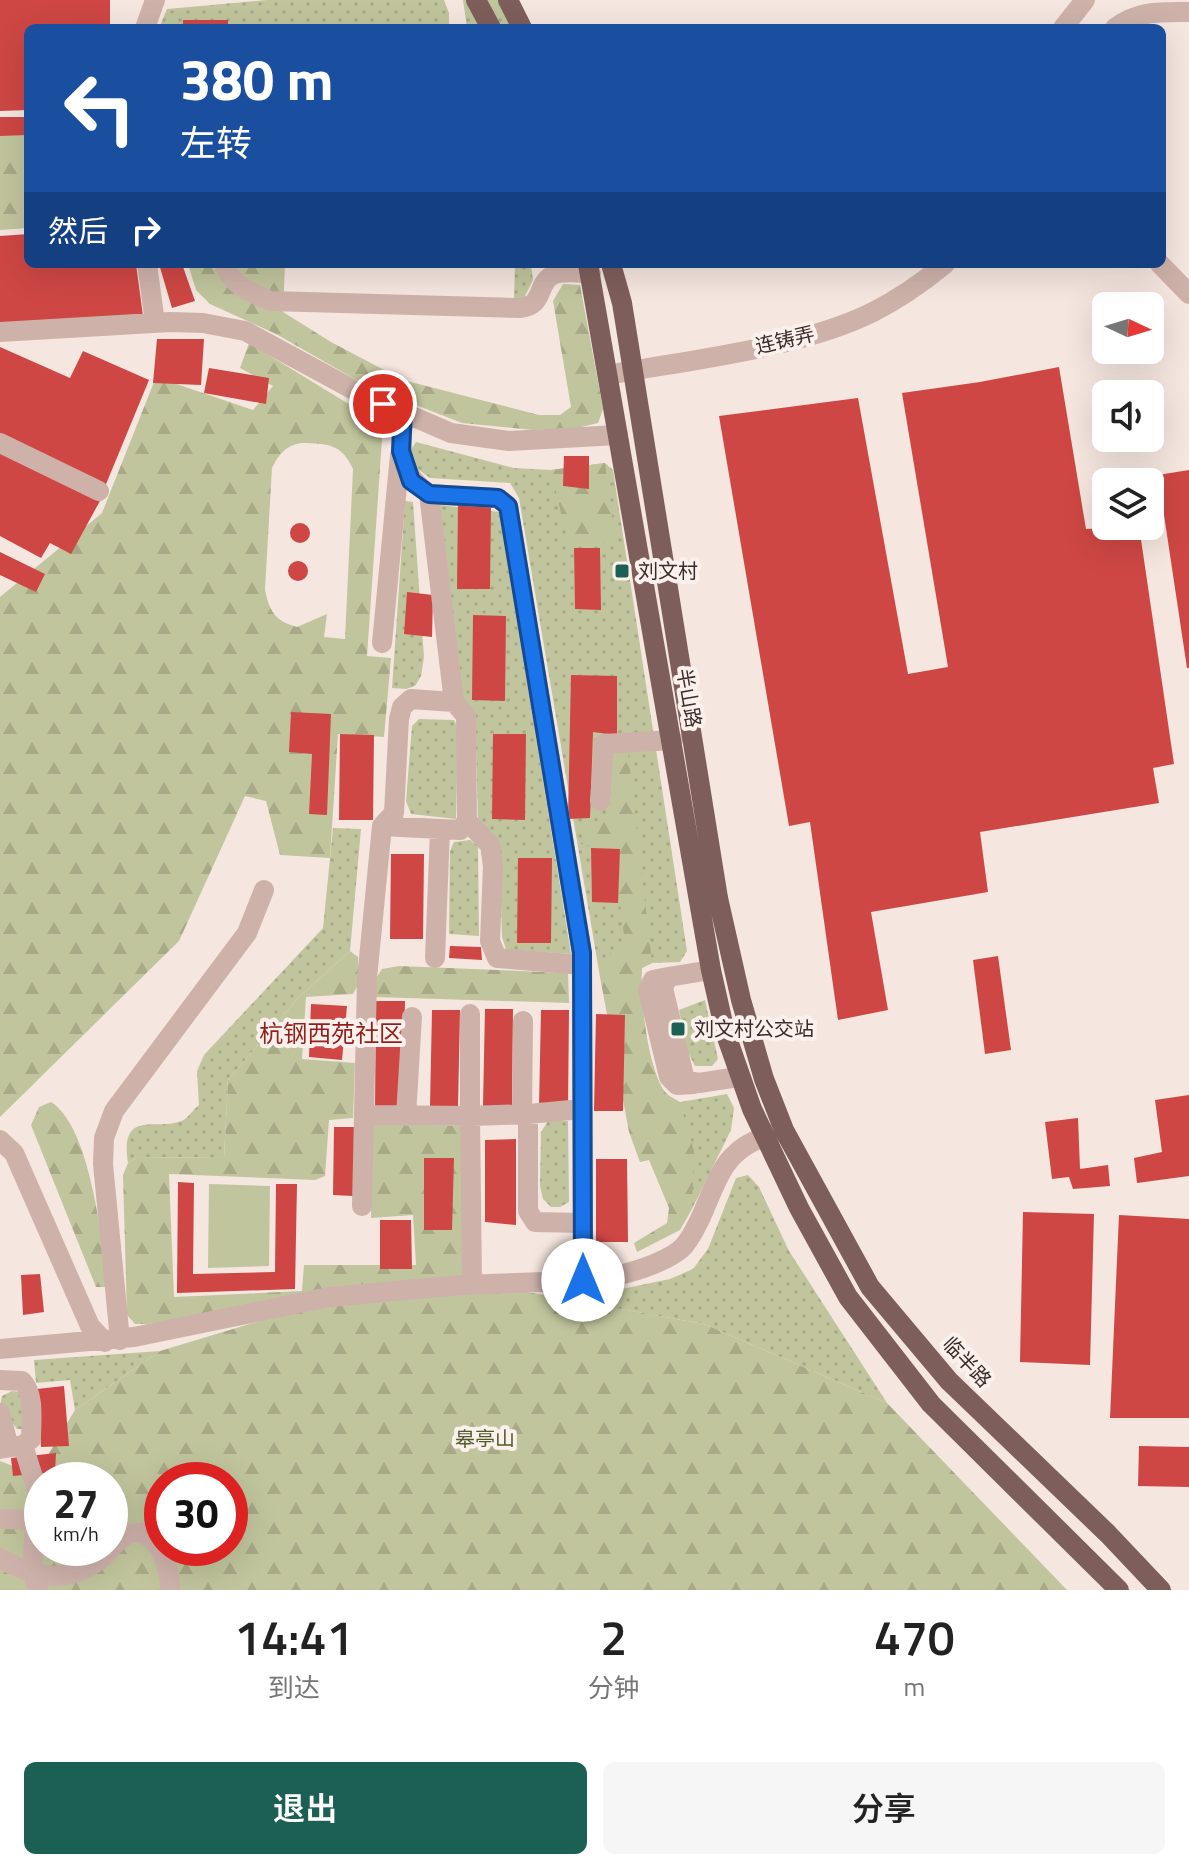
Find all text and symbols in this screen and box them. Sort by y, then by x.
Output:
text: 380 m [180,37,333,122]
icon: left [48,56,152,160]
text: 左转 [180,115,252,170]
text: 然后 [48,208,108,254]
icon: right [124,208,168,252]
north arrow [1092,292,1164,364]
map controls [1092,292,1164,540]
street label: 连铸弄 [752,318,818,361]
pin [349,370,417,438]
button: sound [1092,380,1164,452]
icon: arrive [361,382,405,426]
button: layers [1092,468,1164,540]
place label: 刘文村 [638,555,698,586]
marker: 刘文村 [613,562,631,580]
street label: 半山路 [669,666,710,730]
place label: 刘文村公交站 [694,1013,814,1044]
district label: 杭钢西苑社区 [259,1015,403,1051]
marker: 刘文村公交站 [669,1020,687,1038]
position arrow [541,1238,625,1322]
street label: 临半路 [936,1329,999,1394]
park label: 皋亭山 [455,1423,515,1454]
speed limit sign: 30 [144,1462,248,1566]
text: 27 [54,1473,98,1534]
text: km/h [53,1518,99,1549]
text: 14:41 [234,1601,353,1674]
text: 2 [600,1601,627,1674]
text: 470 [874,1601,955,1674]
text: m [903,1667,925,1706]
text: 到达 [268,1668,320,1707]
text: 分钟 [588,1668,640,1707]
button: 退出 [24,1762,587,1854]
button: 分享 [603,1762,1165,1854]

